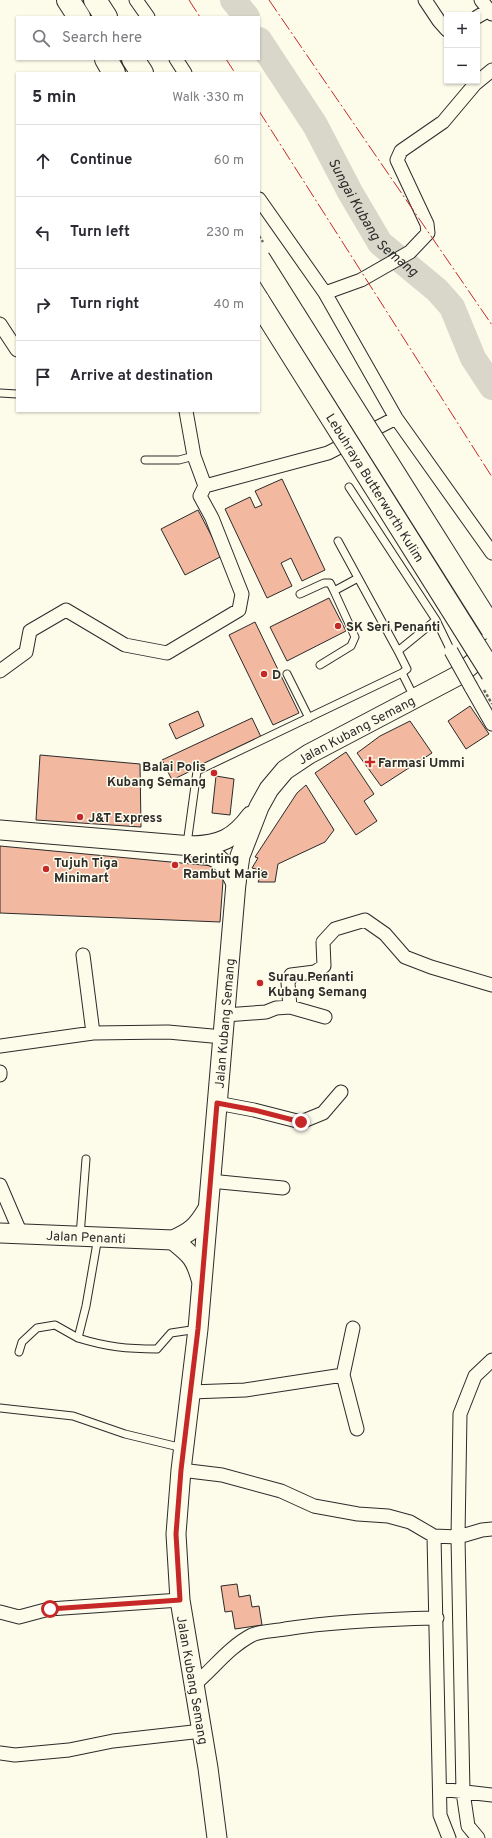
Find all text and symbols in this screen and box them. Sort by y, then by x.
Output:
map controls [444,12,480,84]
button: + [444,12,480,48]
search box [16,16,260,60]
icon: search [30,27,52,49]
text: Search here [62,29,142,48]
button: − [444,48,480,84]
text: 5 min [32,87,76,109]
text: Walk · 330 m [172,90,244,106]
icon: ahead [32,150,54,172]
text: Continue [70,151,132,170]
text: 60 m [214,153,244,169]
water label: Sungai Kubang Semang [324,156,421,281]
icon: left [32,222,54,244]
text: Turn left [70,223,130,242]
text: 230 m [206,225,244,241]
icon: right [32,294,54,316]
text: Turn right [70,295,139,314]
text: 40 m [214,297,244,313]
icon: arrive [32,366,54,388]
text: Arrive at destination [70,367,213,386]
street label: Lebuhraya Butterworth Kulim [321,411,426,566]
place label: SK Seri Penanti [346,620,440,636]
marker: SK Seri Penanti [333,621,343,631]
place label: D [272,668,281,684]
marker: D [259,669,269,679]
street label: Jalan Kubang Semang [295,694,418,769]
place label: Farmasi Ummi [378,756,465,772]
marker: Farmasi Ummi [365,757,375,767]
place label: Balai Polis Kubang Semang [107,760,206,791]
marker: Balai Polis Kubang Semang [209,768,219,778]
place label: J&T Express [88,811,162,827]
marker: J&T Express [75,812,85,822]
place label: Kerinting Rambut Marie [183,852,268,883]
place label: Tujuh Tiga Minimart [54,856,118,887]
marker: Kerinting Rambut Marie [170,860,180,870]
marker: Tujuh Tiga Minimart [41,864,51,874]
street label: Jalan Kubang Semang [213,958,240,1089]
place label: Surau Penanti Kubang Semang [268,970,367,1001]
marker: Surau Penanti Kubang Semang [255,978,265,988]
route end [292,1113,310,1131]
street label: Jalan Penanti [46,1229,126,1248]
route start [41,1600,59,1618]
street label: Jalan Kubang Semang [172,1615,210,1746]

